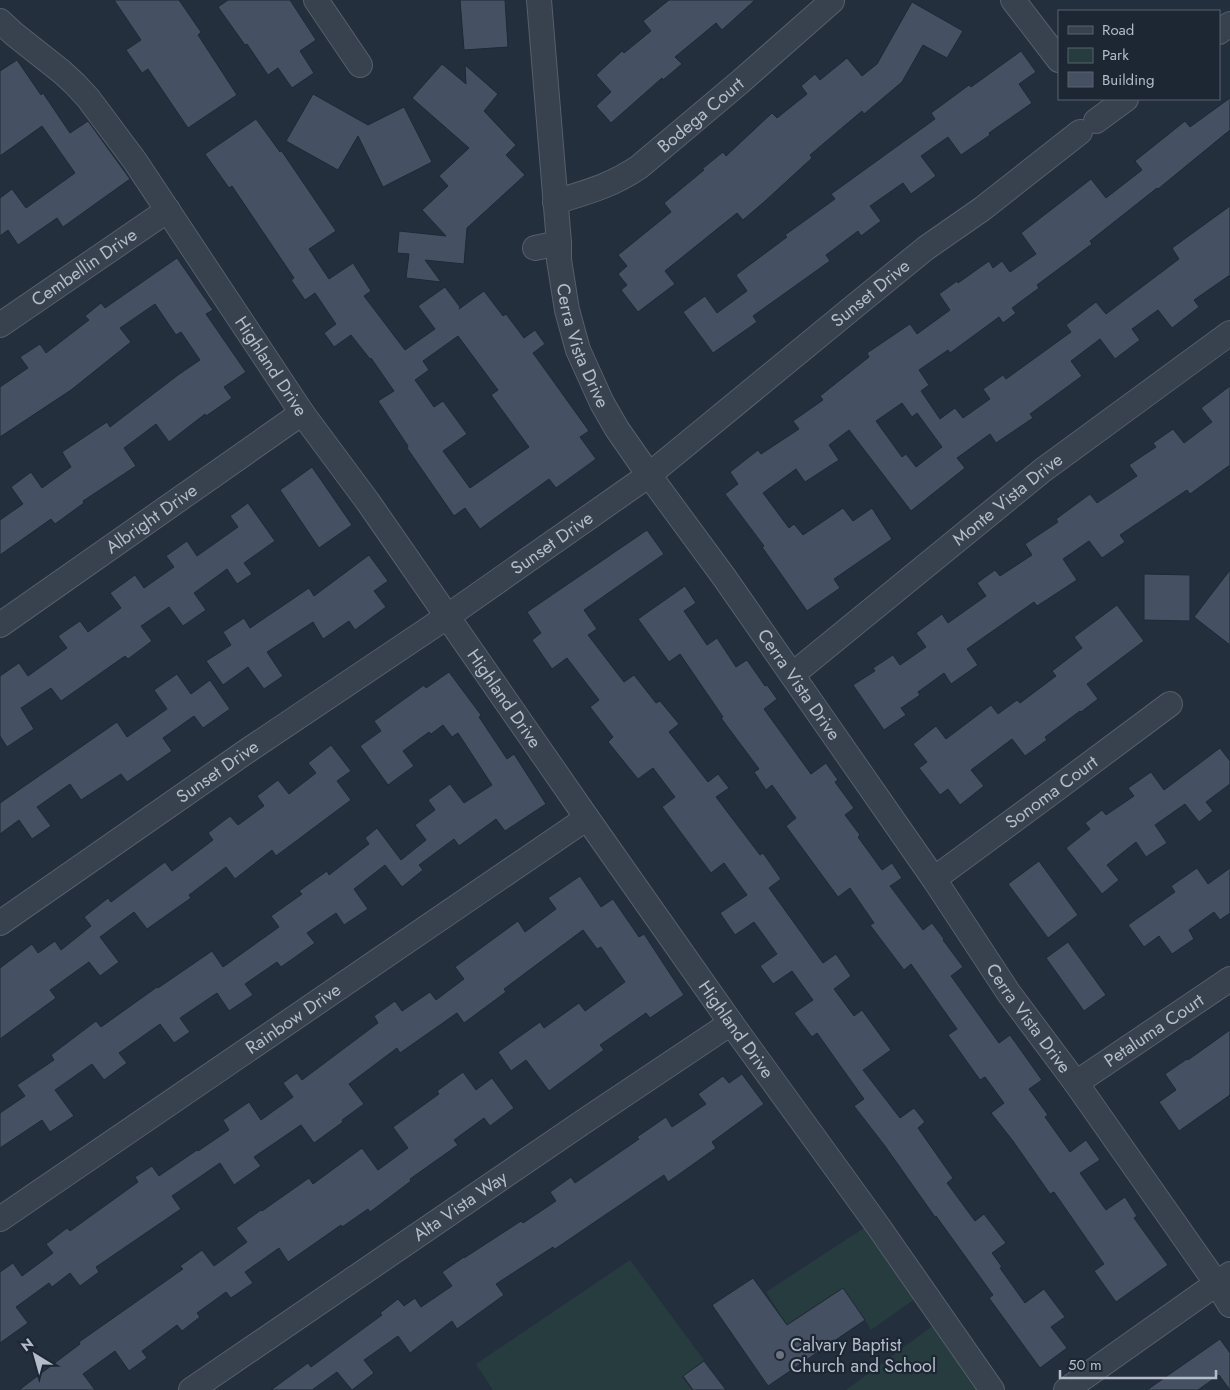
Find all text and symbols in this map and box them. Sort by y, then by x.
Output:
legend [1058,10,1220,100]
text: Road [1102,19,1134,41]
text: Park [1102,44,1129,66]
text: Building [1102,69,1154,91]
street label: Bodega Court [652,71,750,159]
street label: Cembellin Drive [26,222,142,313]
street label: Sunset Drive [825,253,915,333]
street label: Cerra Vista Drive [550,282,616,412]
street label: Highland Drive [228,311,314,422]
street label: Monte Vista Drive [947,447,1068,552]
street label: Albright Drive [100,477,203,560]
street label: Sunset Drive [505,505,598,581]
street label: Cerra Vista Drive [751,624,847,746]
street label: Highland Drive [461,644,548,753]
street label: Sunset Drive [171,734,264,809]
street label: Sonoma Court [1000,749,1104,835]
street label: Cerra Vista Drive [980,958,1077,1079]
street label: Highland Drive [692,975,780,1084]
street label: Rainbow Drive [240,977,346,1061]
street label: Petaluma Court [1099,987,1210,1073]
street label: Alta Vista Way [408,1164,513,1248]
north arrow [10,1330,60,1380]
place label: Calvary Baptist Church and School [790,1332,936,1379]
text: N [17,1333,38,1356]
scale bar [1060,1348,1216,1380]
marker: Calvary Baptist Church and School [774,1349,786,1361]
text: 50 m [1068,1354,1102,1376]

